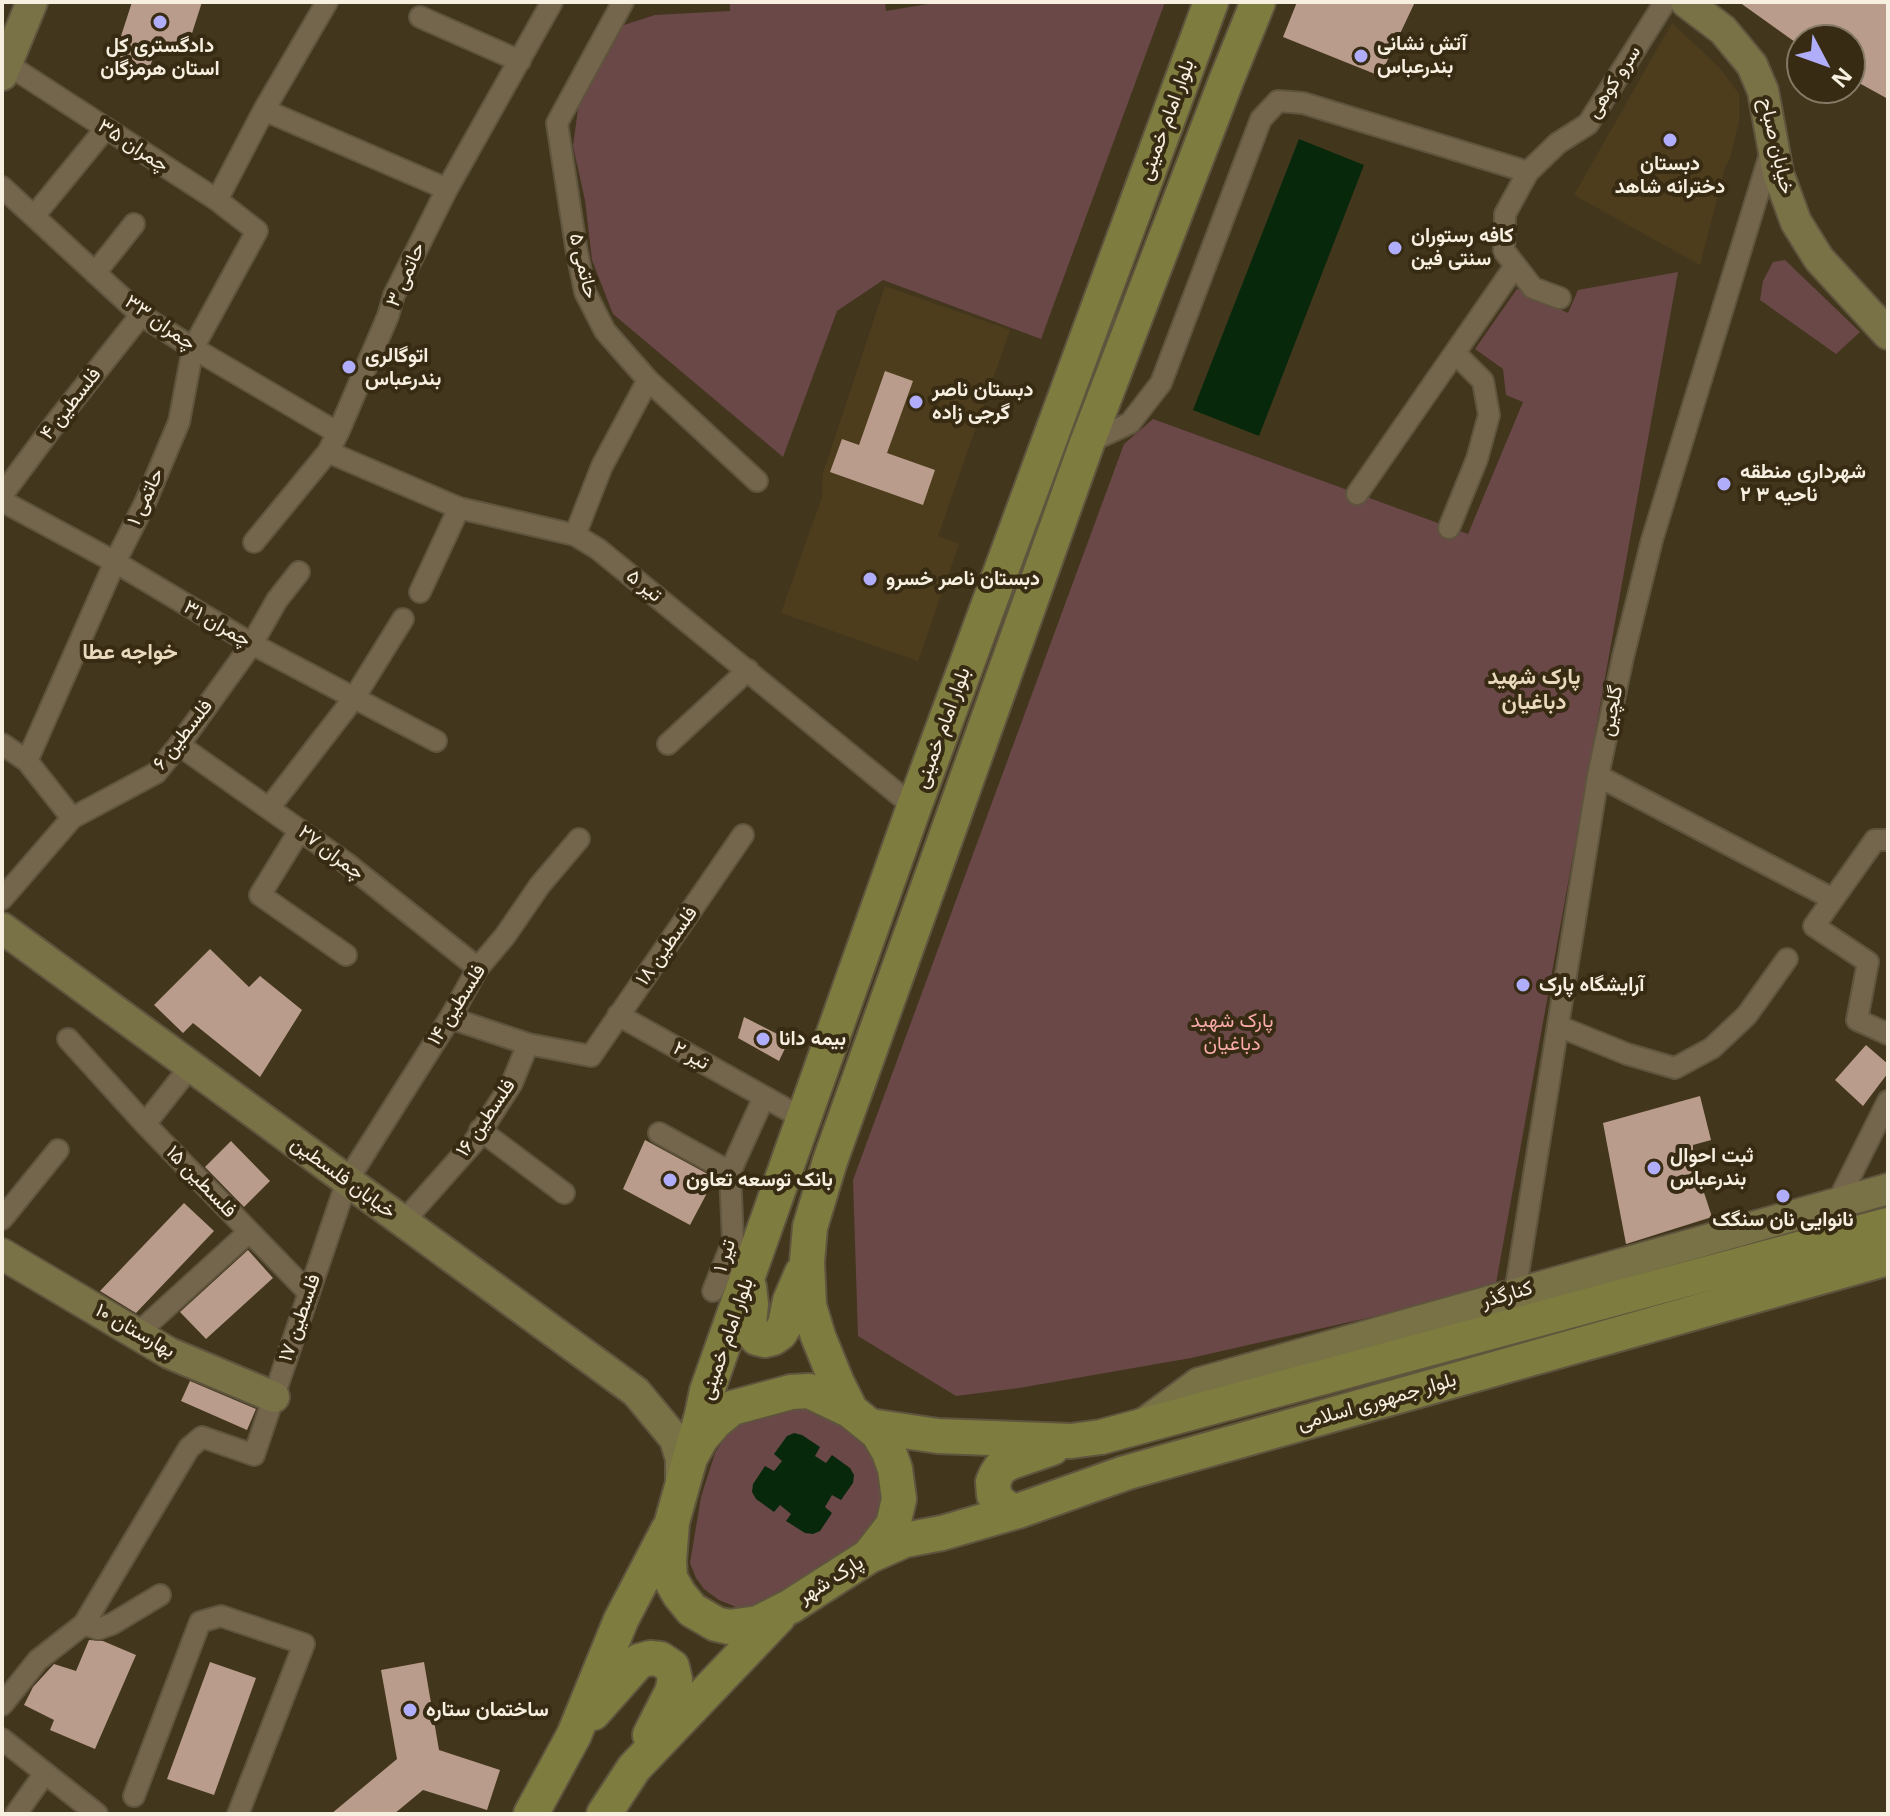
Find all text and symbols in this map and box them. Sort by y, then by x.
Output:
marker: دادگستری کل استان هرمزگان [151,13,169,31]
north arrow [1786,24,1866,104]
place label: آتش نشانی بندرعباس [1377,32,1467,79]
place label: دادگستری کل استان هرمزگان [100,34,220,81]
street label: سرو کوهی [1582,41,1646,123]
marker: آتش نشانی بندرعباس [1352,47,1370,65]
street label: بلوار امام خمینی [1134,56,1200,184]
text: N [1825,62,1860,95]
street label: خیابان صباح [1753,96,1799,196]
street label: چمران ۳۵ [93,114,173,178]
marker: دبستان دخترانه شاهد [1661,131,1679,149]
place label: دبستان دخترانه شاهد [1615,152,1725,199]
place label: کافه رستوران سنتی فین [1411,224,1514,271]
street label: حاتمی ۵ [563,231,603,301]
street label: حاتمی ۳ [381,239,431,311]
marker: کافه رستوران سنتی فین [1386,239,1404,257]
street label: چمران ۳۳ [120,290,200,356]
place label: اتوگالری بندرعباس [365,344,441,391]
marker: اتوگالری بندرعباس [340,358,358,376]
street label: فلسطین ۴ [35,363,107,445]
place label: دبستان ناصر گرجی زاده [932,378,1033,425]
marker: دبستان ناصر گرجی زاده [907,393,925,411]
place label: شهرداری منطقه ۲ ناحیه ۳ [1740,460,1866,507]
street label: حاتمی ۱ [122,465,170,529]
marker: شهرداری منطقه ۲ ناحیه ۳ [1715,475,1733,493]
street label: تیر ۵ [621,564,667,608]
place label: دبستان ناصر خسرو [886,567,1040,591]
marker: دبستان ناصر خسرو [861,570,879,588]
street label: چمران ۳۱ [179,595,255,653]
district label: خواجه عطا [82,640,178,666]
street label: بلوار امام خمینی [910,664,976,792]
district label: پارک شهید دباغیان [1488,665,1580,716]
street label: گلچین [1595,684,1629,738]
street label: فلسطین ۶ [148,695,218,775]
street label: چمران ۲۷ [293,820,369,886]
street label: فلسطین ۱۸ [631,902,703,990]
street label: فلسطین ۱۴ [423,960,491,1050]
place label: آرایشگاه پارک [1539,973,1644,997]
marker: آرایشگاه پارک [1514,976,1532,994]
park label: پارک شهید دباغیان [1191,1009,1273,1056]
place label: بیمه دانا [779,1027,846,1051]
marker: بیمه دانا [754,1030,772,1048]
street label: تیر ۲ [669,1036,713,1076]
street label: فلسطین ۱۶ [451,1074,521,1162]
street label: خیابان فلسطین [286,1132,400,1224]
street label: فلسطین ۱۵ [161,1141,241,1223]
place label: ثبت احوال بندرعباس [1670,1144,1753,1191]
marker: ثبت احوال بندرعباس [1645,1159,1663,1177]
place label: بانک توسعه تعاون [686,1168,833,1192]
marker: بانک توسعه تعاون [661,1171,679,1189]
marker: نانوایی نان سنگک [1774,1187,1792,1205]
place label: نانوایی نان سنگک [1712,1208,1854,1232]
street label: تیر ۱ [709,1237,741,1275]
street label: فلسطین ۱۷ [274,1271,326,1365]
street label: بلوار امام خمینی [695,1275,759,1403]
street label: کنارگذر [1479,1276,1535,1314]
street label: بهارستان ۱۰ [91,1299,179,1363]
street label: بلوار جمهوری اسلامی [1295,1368,1459,1436]
street label: پارک شهر [794,1551,868,1609]
place label: ساختمان ستاره [426,1698,549,1722]
marker: ساختمان ستاره [401,1701,419,1719]

